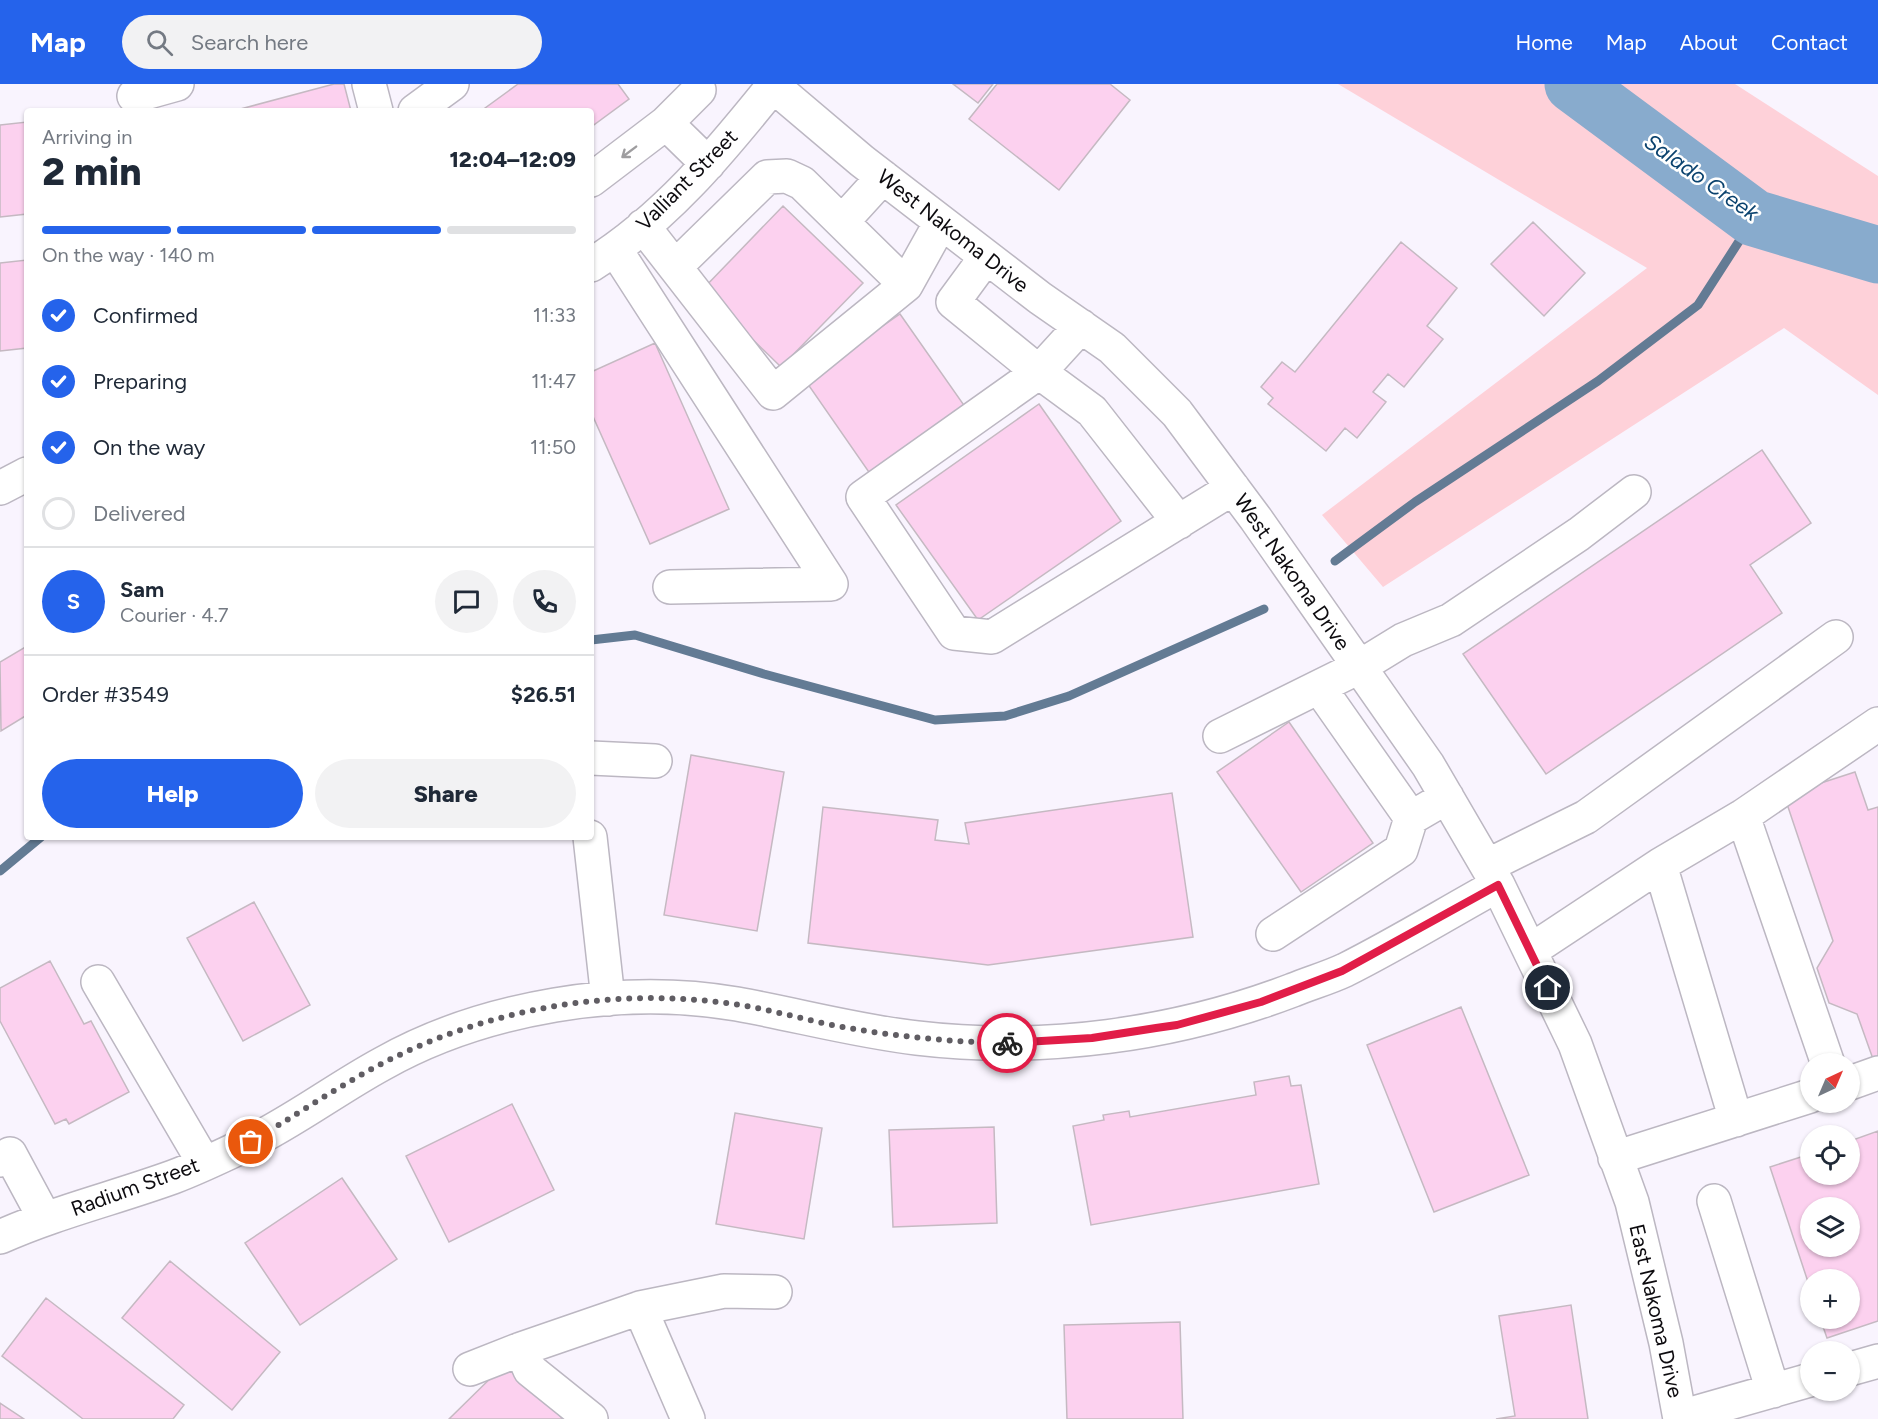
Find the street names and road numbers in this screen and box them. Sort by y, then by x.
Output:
street label: Valliant Street [631,124,743,235]
street label: West Nakoma Drive [873,164,1034,297]
street label: West Nakoma Drive [1229,489,1356,655]
street label: Radium Street [67,1152,202,1221]
street label: East Nakoma Drive [1624,1222,1689,1400]

